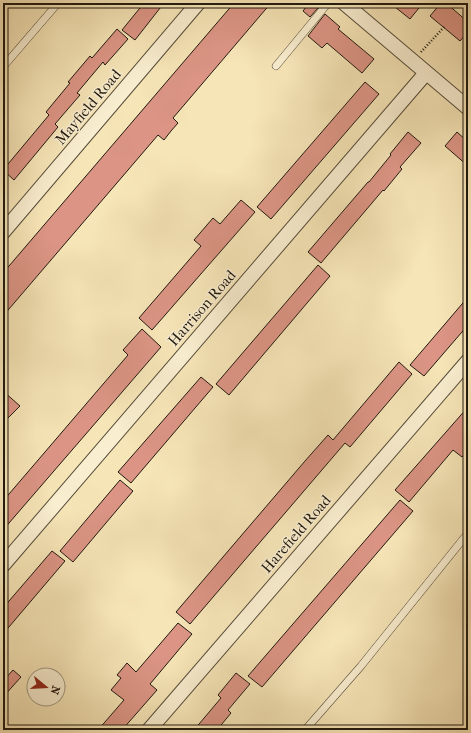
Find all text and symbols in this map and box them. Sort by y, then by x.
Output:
street label: Mayfield Road [51,65,125,148]
street label: Harrison Road [164,266,240,350]
street label: Harefield Road [257,491,335,577]
north arrow [26,667,66,707]
text: N [47,684,63,697]

